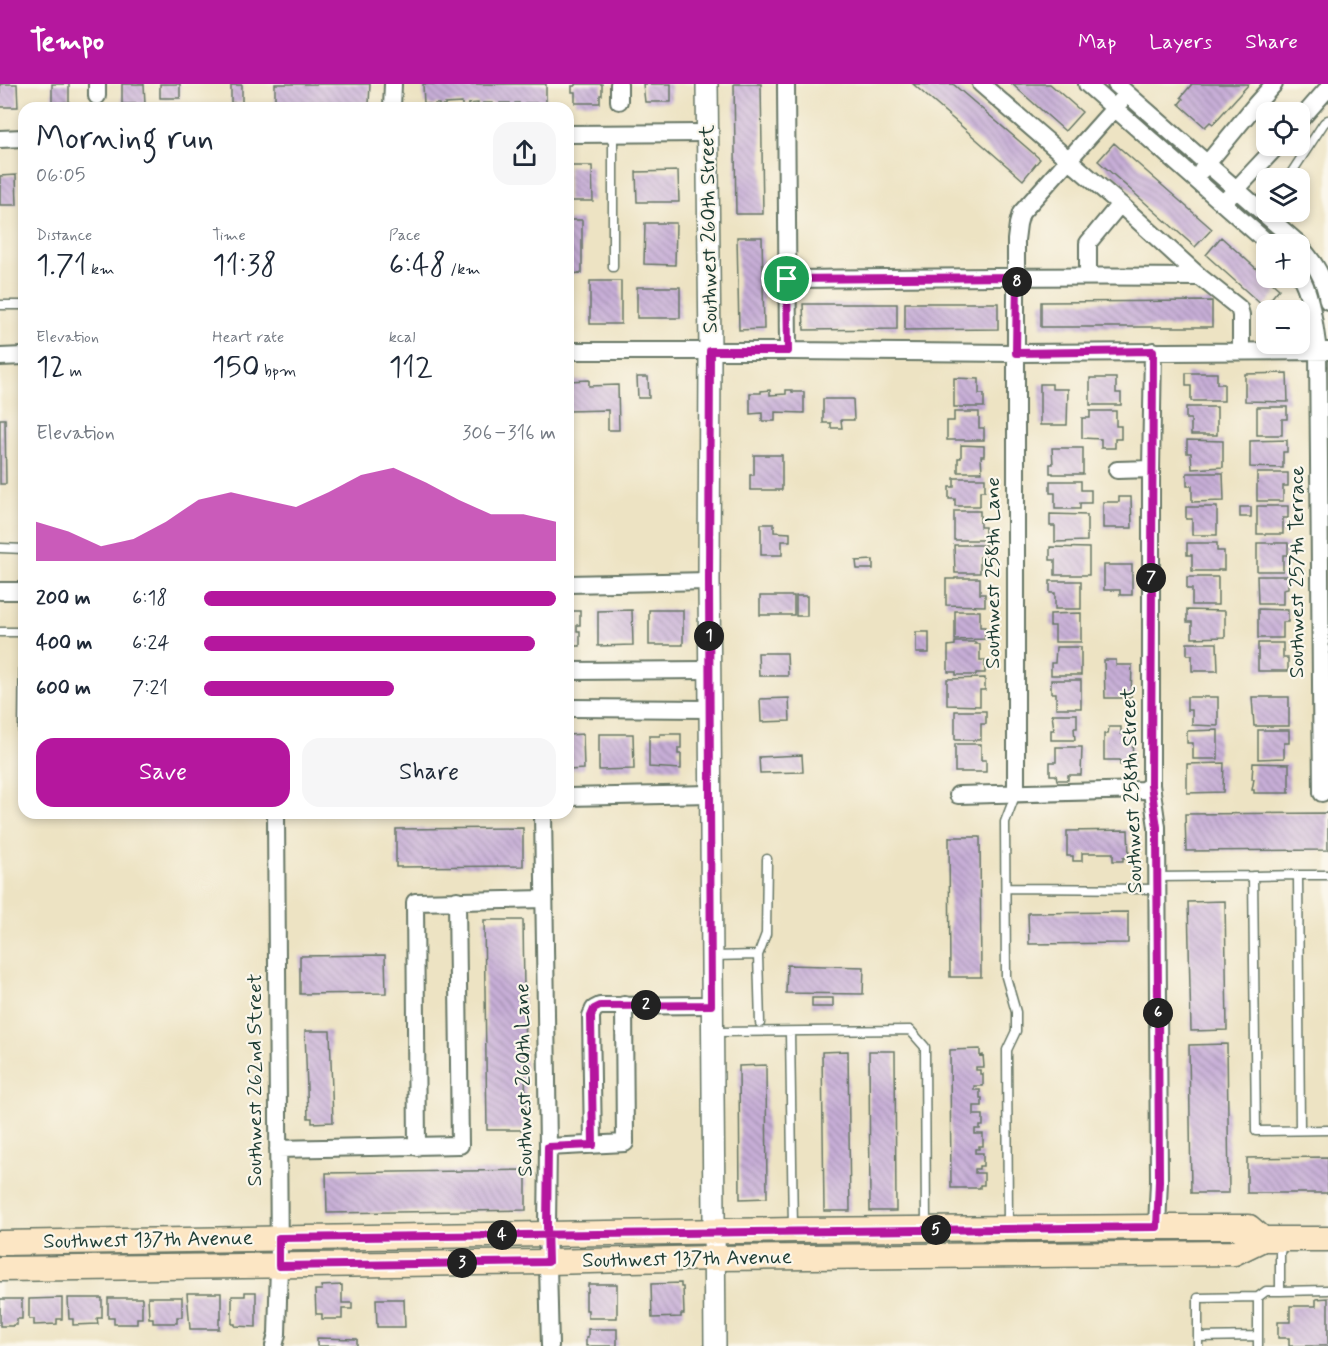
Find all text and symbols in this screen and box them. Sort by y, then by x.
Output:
text: Tempo [30,24,104,61]
text: Map [1078,28,1116,56]
text: Layers [1149,28,1212,56]
text: Share [1245,28,1298,56]
map controls [1256,102,1310,354]
button: locate [1256,102,1310,156]
text: Morning run [36,117,214,161]
button: share [493,122,556,185]
street label: Southwest 260th Street [693,124,725,334]
text: 06:05 [36,162,85,189]
button: layers [1256,168,1310,222]
text: Distance [36,225,92,246]
text: Time [212,225,246,246]
text: Pace [389,225,421,246]
button: + [1256,234,1310,288]
text: 1.71 [36,246,87,285]
text: 11:38 [212,246,277,285]
text: 6:48 [389,246,446,285]
pin [761,253,812,304]
text: km [87,259,114,280]
text: /km [446,259,481,280]
icon: arrive [770,262,803,295]
pin: 8 [1002,267,1032,297]
text: 8 [1012,271,1022,292]
button: − [1256,300,1310,354]
text: Elevation [36,327,99,348]
text: Heart rate [212,327,284,348]
text: kcal [389,327,416,348]
text: 12 [36,348,65,387]
text: 150 [212,348,260,387]
text: 112 [389,348,433,387]
text: m [65,361,82,382]
text: bpm [260,361,296,382]
text: Elevation [36,420,115,447]
text: 306–316 m [462,420,556,447]
street label: Southwest 257th Terrace [1283,466,1311,678]
street label: Southwest 258th Lane [979,477,1007,669]
pin: 7 [1136,563,1166,593]
text: 7 [1146,567,1156,588]
text: 200 m [36,585,91,612]
text: 6:18 [132,585,167,612]
pin: 1 [694,621,724,651]
text: 1 [705,625,713,646]
text: 400 m [36,630,92,657]
text: 6:24 [132,630,170,657]
text: 600 m [36,675,91,702]
text: 7:21 [132,675,168,702]
street label: Southwest 258th Street [1114,685,1150,894]
button: Save [36,738,290,807]
button: Share [302,738,556,807]
street label: Southwest 262nd Street [241,973,269,1187]
street label: Southwest 260th Lane [508,983,540,1177]
pin: 2 [631,990,661,1020]
text: 2 [642,994,650,1015]
pin: 6 [1143,998,1173,1028]
text: 6 [1154,1002,1162,1023]
pin: 5 [921,1215,951,1245]
text: 5 [931,1219,941,1240]
pin: 4 [487,1220,517,1250]
street label: Southwest 137th Avenue [43,1224,253,1256]
text: 4 [497,1224,507,1245]
street label: Southwest 137th Avenue [582,1243,792,1275]
pin: 3 [447,1248,477,1278]
text: 3 [458,1252,466,1273]

